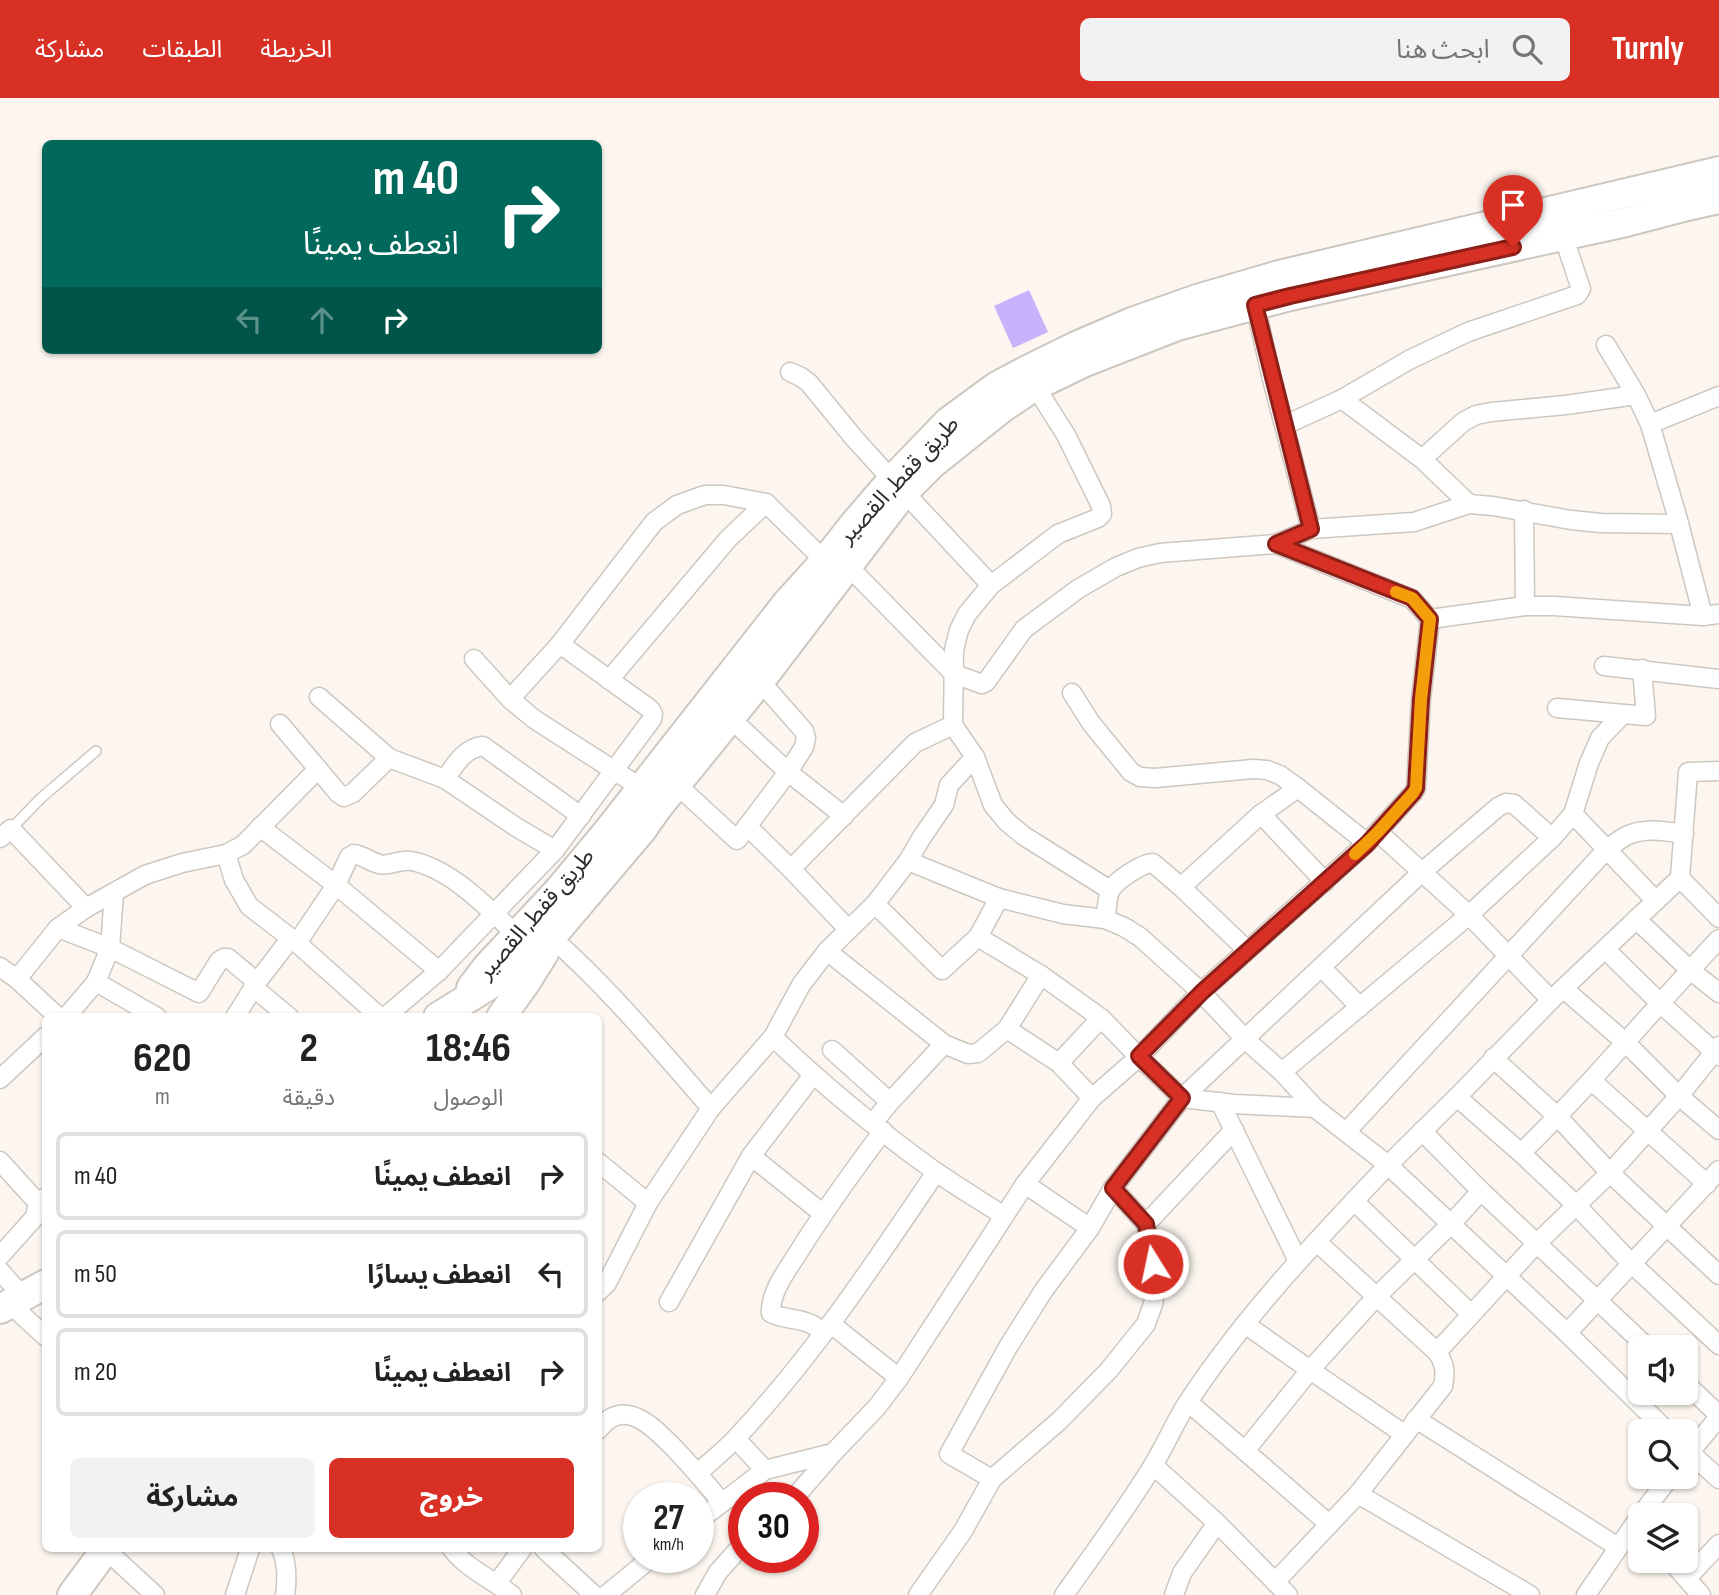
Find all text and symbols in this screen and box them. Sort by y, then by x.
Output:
search box [1080,18,1570,81]
text: Turnly [1612,29,1684,69]
icon: search [1508,30,1546,68]
text: مشاركة [35,35,104,64]
text: الطبقات [142,35,222,64]
text: الخريطة [260,35,332,64]
text: ابحث هنا [1396,35,1490,66]
text: 40 m [373,150,459,209]
icon: right [483,168,574,259]
pin [1483,175,1543,247]
icon: arrive [1494,186,1532,224]
text: انعطف يمينًا [303,225,459,264]
icon: left [230,301,268,339]
icon: ahead [303,301,341,339]
icon: right [376,301,414,339]
street label: طريق قفط, القصير [832,410,965,550]
street label: طريق قفط, القصير [471,843,600,986]
text: 2 [300,1023,318,1074]
text: 18:46 [426,1023,511,1074]
text: 620 [133,1033,191,1084]
text: m [155,1083,170,1111]
text: دقيقة [283,1084,335,1112]
text: الوصول [434,1084,503,1112]
icon: right [532,1157,570,1195]
text: 40 m [74,1161,117,1192]
text: انعطف يمينًا [374,1162,511,1193]
position arrow [1116,1227,1190,1301]
icon: left [532,1255,570,1293]
text: 50 m [74,1259,117,1290]
text: انعطف يسارًا [367,1260,511,1291]
map controls [1628,1335,1698,1573]
button: sound [1628,1335,1698,1405]
icon: right [532,1353,570,1391]
text: 20 m [74,1357,117,1388]
text: انعطف يمينًا [374,1358,511,1389]
button: search [1628,1419,1698,1489]
button: مشاركة [70,1458,315,1538]
button: خروج [329,1458,574,1538]
speed limit sign: 30 [728,1482,819,1573]
text: 27 [653,1497,684,1540]
button: layers [1628,1503,1698,1573]
text: km/h [653,1534,684,1555]

